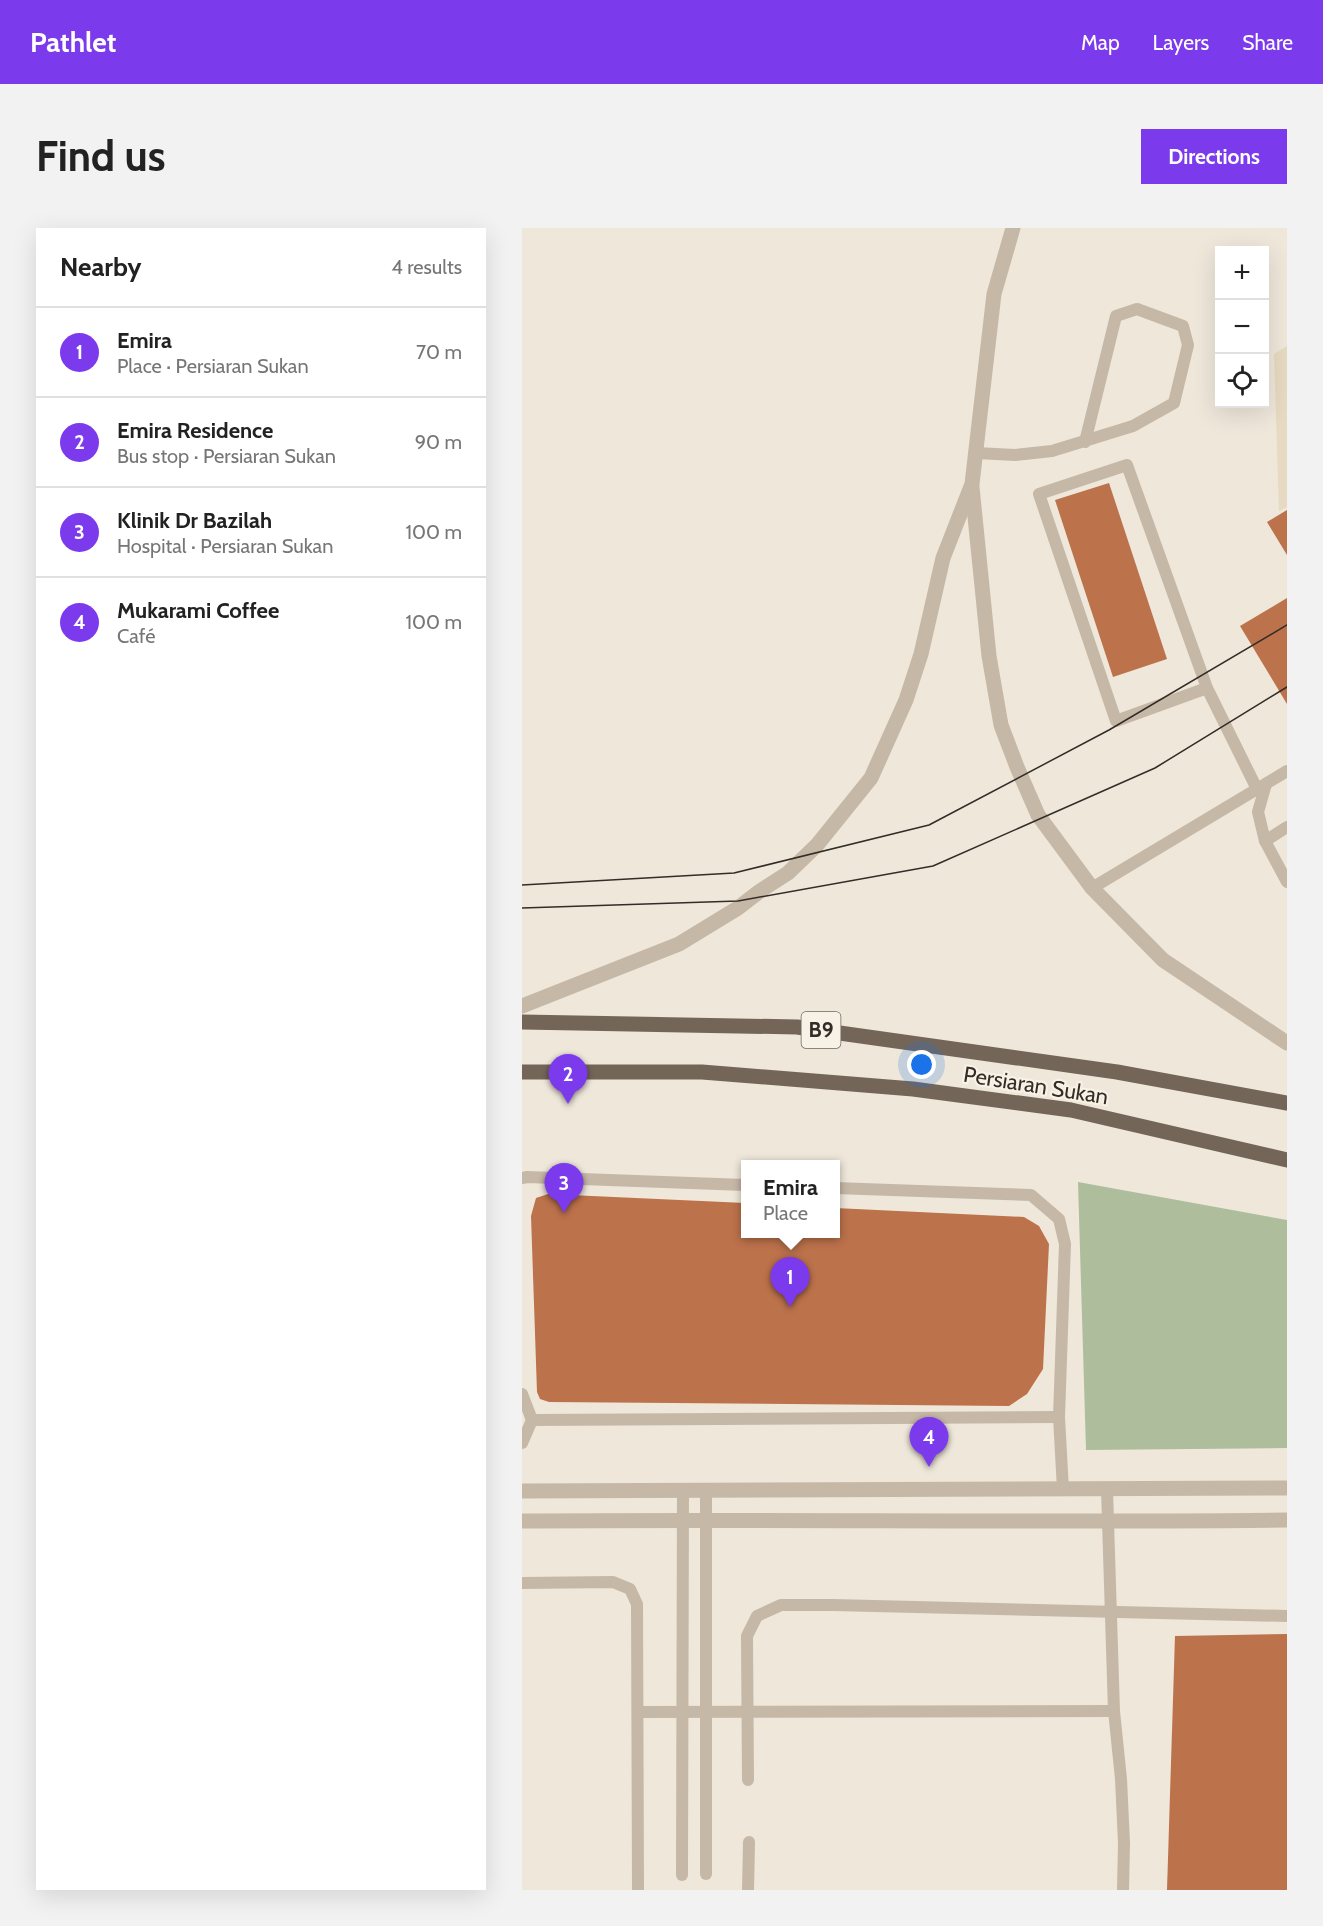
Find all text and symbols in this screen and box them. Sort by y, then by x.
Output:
text: Pathlet [30,25,116,59]
text: Map [1081,30,1120,55]
text: Layers [1153,30,1209,55]
text: Share [1242,30,1293,55]
button: Directions [1141,129,1287,184]
text: Find us [36,130,165,182]
map controls [1215,246,1269,408]
button: + [1215,246,1269,300]
text: Nearby [60,251,141,283]
text: 4 results [391,255,462,279]
button: − [1215,300,1269,354]
text: Emira [117,327,172,354]
text: 1 [76,340,83,364]
text: 70 m [416,340,462,364]
text: Place · Persiaran Sukan [117,354,309,378]
button: locate [1215,354,1269,408]
text: Emira Residence [117,417,273,444]
text: 2 [74,430,85,454]
text: 90 m [415,430,462,454]
text: Bus stop · Persiaran Sukan [117,444,336,468]
text: Klinik Dr Bazilah [117,507,272,534]
text: 3 [74,520,85,544]
text: 100 m [406,520,462,544]
text: Hospital · Persiaran Sukan [117,534,333,558]
text: Mukarami Coffee [117,597,279,624]
text: 4 [73,610,86,634]
text: 100 m [406,610,462,634]
text: Café [117,624,155,648]
road number: B9 [802,1012,840,1048]
your location [907,1050,936,1079]
pin: 2 [548,1054,588,1104]
street label: Persiaran Sukan [962,1061,1110,1110]
popup [741,1160,840,1238]
pin: 3 [544,1164,584,1213]
text: Emira [763,1174,818,1201]
text: Place [763,1201,808,1225]
pin: 1 [770,1258,810,1307]
pin: 4 [910,1418,948,1467]

